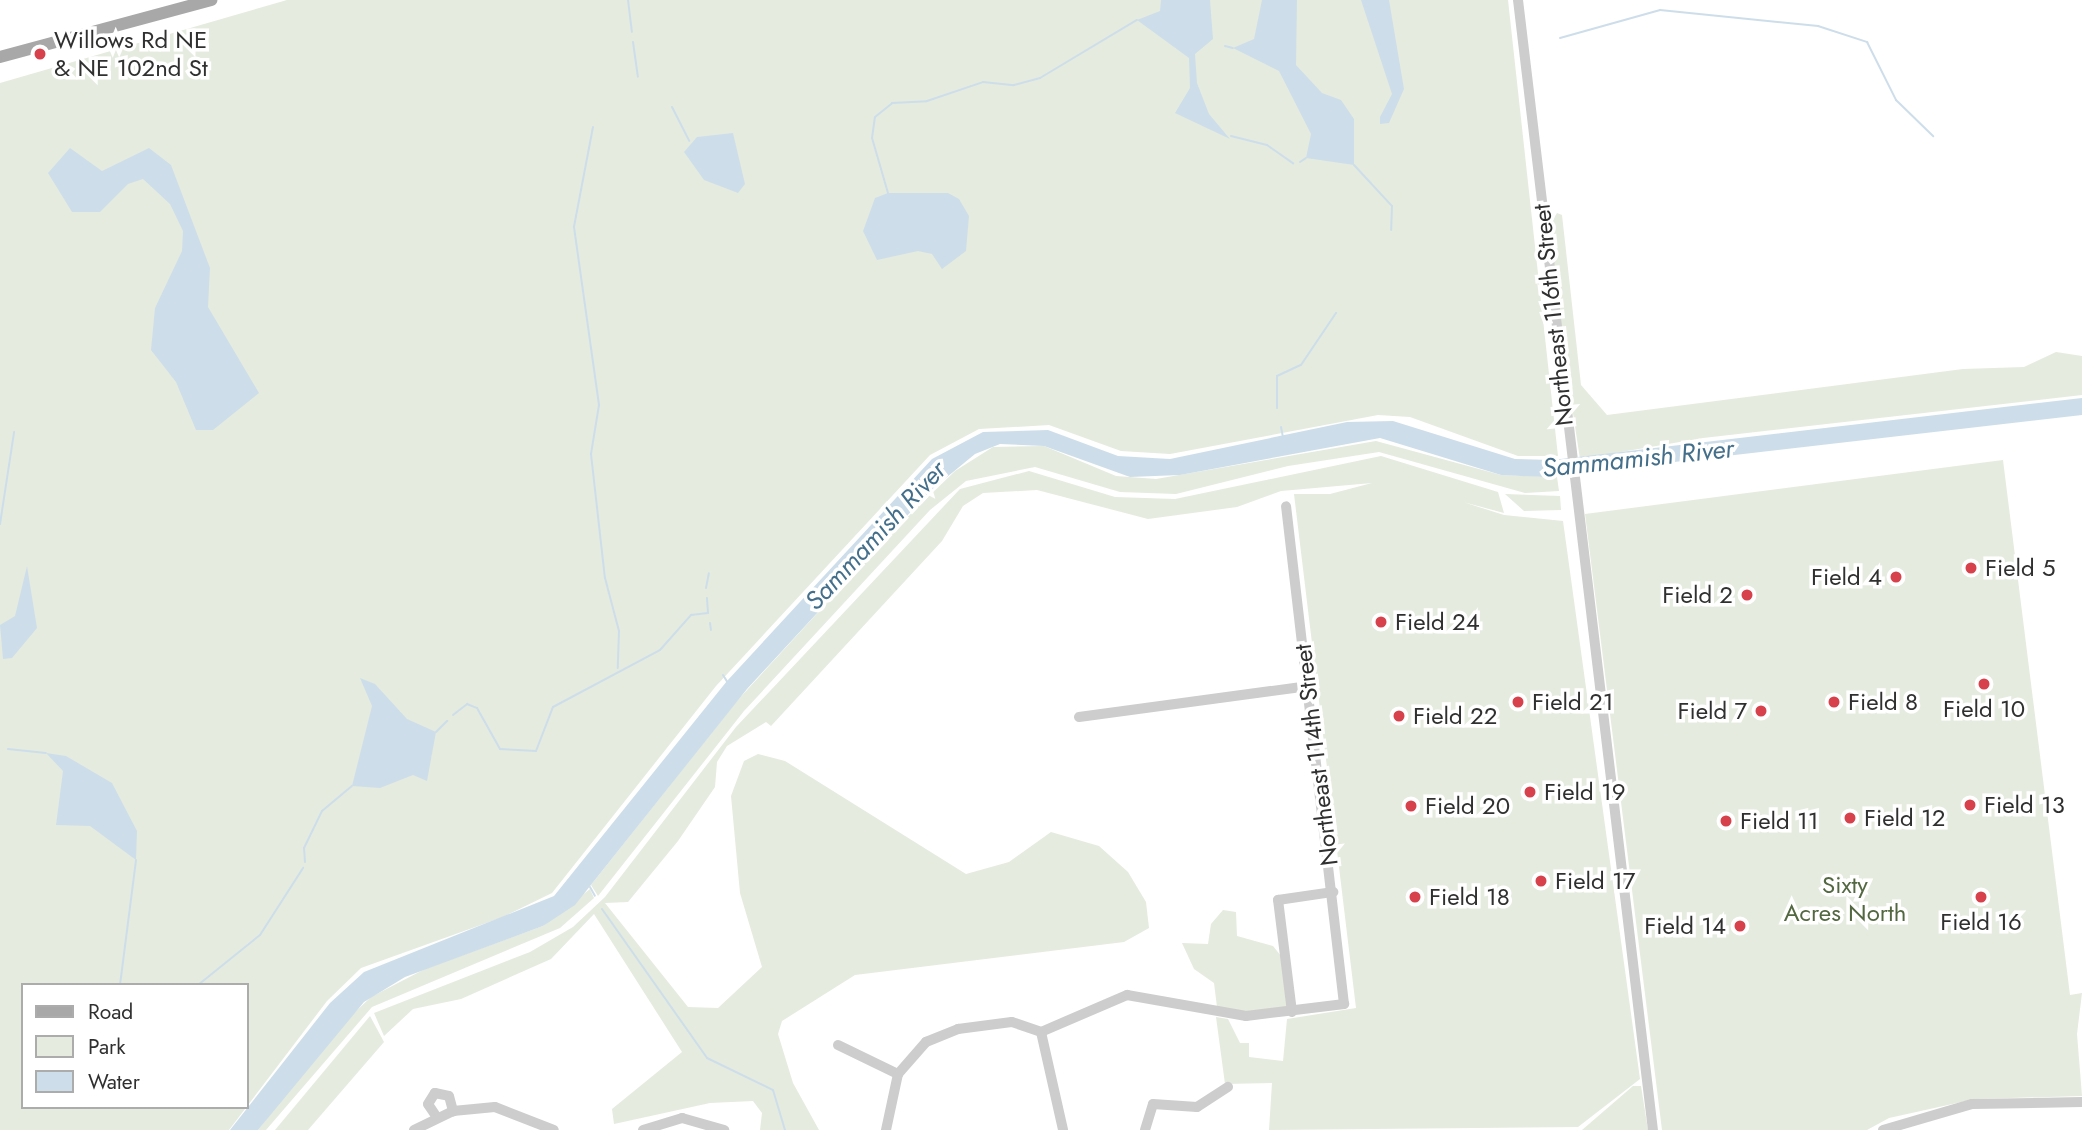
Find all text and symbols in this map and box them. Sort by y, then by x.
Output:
place label: Willows Rd NE & NE 102nd St [54,26,208,82]
marker: Willows Rd NE & NE 102nd St [32,46,48,62]
street label: Northeast 116th Street [1527,203,1579,427]
water label: Sammamish River [1541,433,1735,485]
water label: Sammamish River [799,455,953,617]
place label: Field 5 [1985,554,2056,582]
marker: Field 5 [1963,560,1979,576]
place label: Field 4 [1811,563,1882,591]
marker: Field 4 [1888,569,1904,585]
place label: Field 2 [1662,581,1733,609]
marker: Field 2 [1739,587,1755,603]
place label: Field 24 [1395,608,1480,636]
marker: Field 24 [1373,614,1389,630]
street label: Northeast 114th Street [1288,642,1344,868]
marker: Field 10 [1976,676,1992,692]
place label: Field 21 [1532,688,1613,716]
place label: Field 8 [1848,688,1918,716]
marker: Field 21 [1510,694,1526,710]
marker: Field 8 [1826,694,1842,710]
place label: Field 10 [1943,695,2025,723]
place label: Field 7 [1677,697,1747,725]
place label: Field 22 [1413,702,1497,730]
marker: Field 7 [1753,703,1769,719]
marker: Field 22 [1391,708,1407,724]
place label: Field 19 [1544,778,1626,806]
marker: Field 19 [1522,784,1538,800]
place label: Field 13 [1984,791,2065,819]
place label: Field 20 [1425,792,1510,820]
marker: Field 13 [1962,797,1978,813]
marker: Field 20 [1403,798,1419,814]
place label: Field 12 [1864,804,1945,832]
place label: Field 11 [1740,807,1819,835]
marker: Field 12 [1842,810,1858,826]
marker: Field 11 [1718,813,1734,829]
place label: Field 17 [1555,867,1635,895]
park label: Sixty Acres North [1784,871,1906,927]
marker: Field 17 [1533,873,1549,889]
place label: Field 18 [1429,883,1510,911]
marker: Field 18 [1407,889,1423,905]
marker: Field 16 [1973,889,1989,905]
place label: Field 16 [1940,908,2022,936]
place label: Field 14 [1644,912,1726,940]
marker: Field 14 [1732,918,1748,934]
legend [21,983,248,1109]
text: Road [88,997,133,1027]
text: Park [88,1032,125,1062]
text: Water [88,1067,140,1097]

